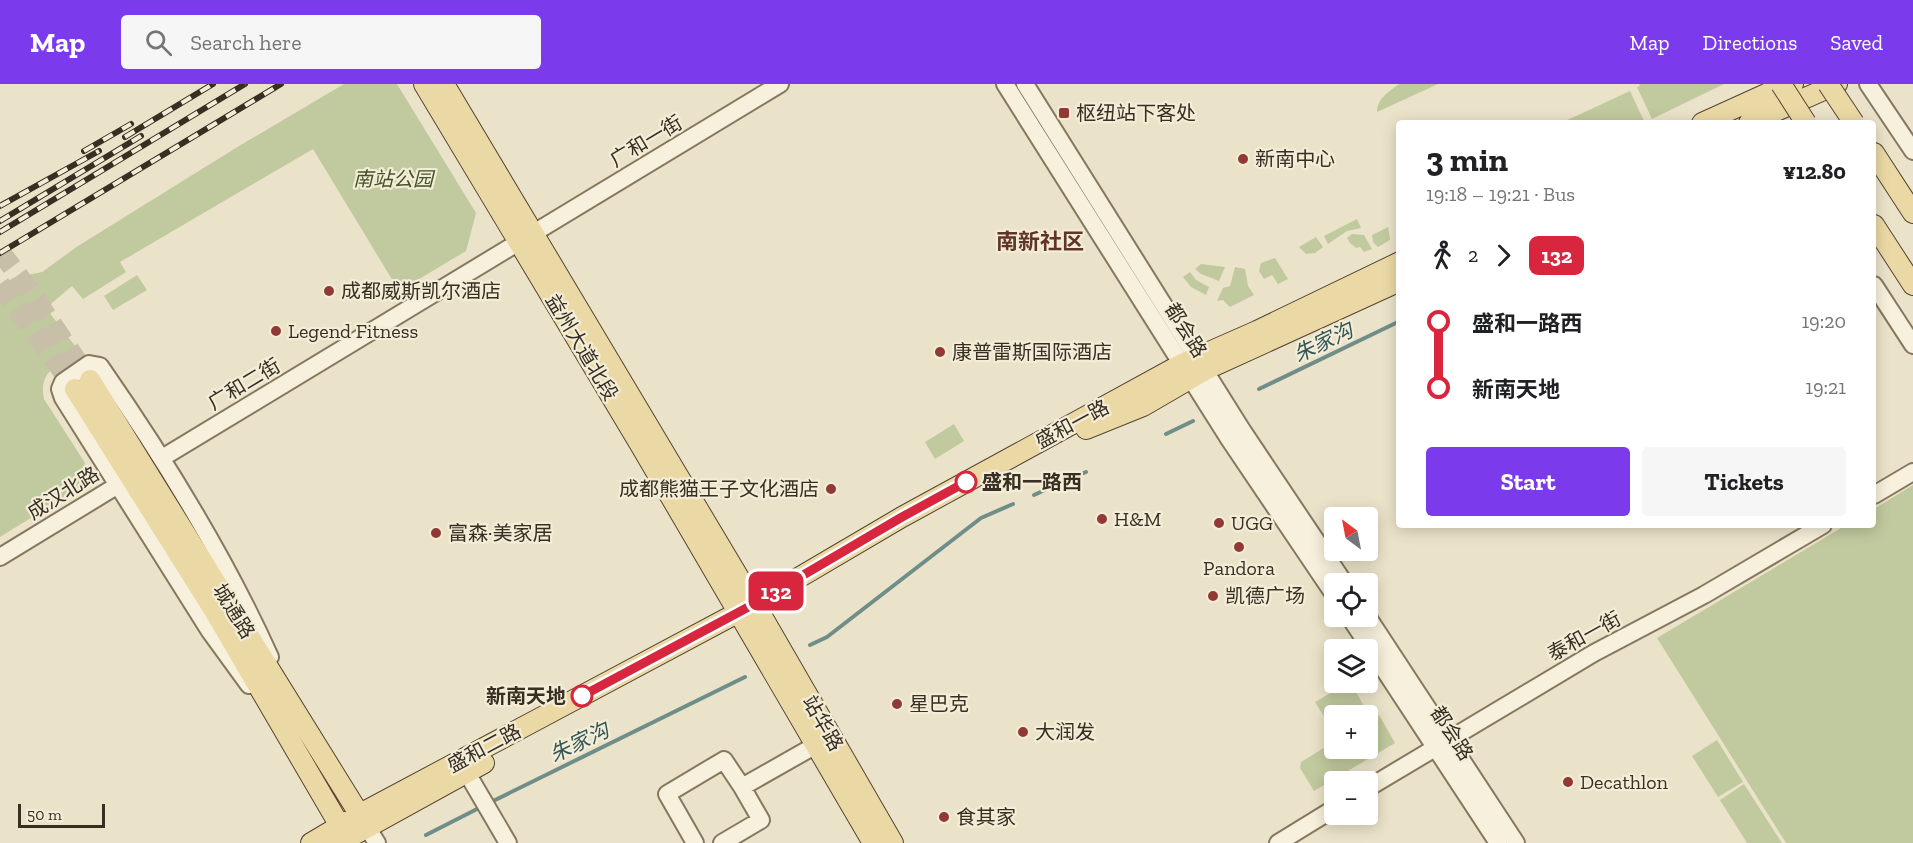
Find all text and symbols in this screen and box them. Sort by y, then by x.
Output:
search box [121,15,541,69]
text: Map [30,26,85,59]
icon: search [142,26,175,59]
text: Search here [190,29,302,56]
text: Map [1630,30,1670,55]
text: Directions [1703,30,1797,55]
text: Saved [1830,30,1883,55]
place label: 枢纽站下客处 [1076,101,1196,125]
marker: 枢纽站下客处 [1057,106,1071,120]
street label: 广和一街 [606,110,686,172]
text: 3 min [1426,140,1508,179]
place label: 新南中心 [1255,147,1335,171]
marker: 新南中心 [1236,152,1250,166]
text: ¥12.80 [1783,158,1846,185]
park label: 南站公园 [353,167,436,191]
text: 19:18 – 19:21 · Bus [1426,182,1575,206]
district label: 南新社区 [996,228,1084,255]
icon: walk [1426,239,1459,272]
icon: forward [1487,239,1520,272]
text: 2 [1468,243,1478,267]
text: 132 [1541,243,1572,268]
place label: 成都威斯凯尔酒店 [341,279,501,303]
marker: 成都威斯凯尔酒店 [322,284,336,298]
street label: 益州大道北段 [541,289,623,405]
street label: 都会路 [1160,298,1212,362]
text: 19:20 [1801,309,1846,333]
text: 盛和一路西 [1472,310,1582,337]
water label: 朱家沟 [1289,316,1359,367]
place label: Legend Fitness [288,319,418,343]
marker: Legend Fitness [269,324,283,338]
place label: 康普雷斯国际酒店 [952,340,1112,364]
marker: 康普雷斯国际酒店 [933,345,947,359]
street label: 广和二街 [204,353,284,415]
text: 19:21 [1805,375,1846,399]
text: 新南天地 [1472,376,1560,403]
street label: 盛和一路 [1031,395,1113,453]
button: Start [1426,447,1630,516]
button: Tickets [1642,447,1846,516]
street label: 成汉北路 [23,462,103,524]
place label: 盛和一路西 [982,470,1082,494]
marker: 盛和一路西 [955,471,977,493]
place label: 成都熊猫王子文化酒店 [619,477,819,501]
marker: 成都熊猫王子文化酒店 [824,482,838,496]
place label: H&M [1114,507,1161,531]
north arrow [1324,507,1378,561]
map controls [1324,507,1378,825]
place label: UGG [1231,511,1273,535]
marker: H&M [1095,512,1109,526]
marker: UGG [1212,516,1226,530]
place label: 富森·美家居 [448,521,552,545]
marker: 富森·美家居 [429,526,443,540]
marker: Pandora [1232,540,1246,554]
place label: Pandora [1203,556,1275,580]
line badge: 132 [742,572,810,610]
button: locate [1324,573,1378,627]
street label: 城通路 [208,579,260,643]
text: 132 [761,579,791,604]
place label: 凯德广场 [1225,584,1305,608]
marker: 凯德广场 [1206,589,1220,603]
street label: 泰和一街 [1543,606,1625,666]
button: layers [1324,639,1378,693]
place label: 新南天地 [486,684,566,708]
marker: 新南天地 [571,685,593,707]
street label: 站华路 [798,691,848,755]
place label: 星巴克 [909,692,969,716]
marker: 星巴克 [890,697,904,711]
street label: 都会路 [1426,701,1478,765]
button: + [1324,705,1378,759]
water label: 朱家沟 [545,716,615,767]
street label: 盛和二路 [443,719,525,777]
place label: 大润发 [1035,720,1095,744]
marker: 大润发 [1016,725,1030,739]
place label: Decathlon [1580,770,1669,794]
button: − [1324,771,1378,825]
marker: Decathlon [1561,775,1575,789]
scale bar [18,801,105,828]
text: 50 m [27,805,62,824]
place label: 食其家 [956,805,1016,829]
marker: 食其家 [937,810,951,824]

